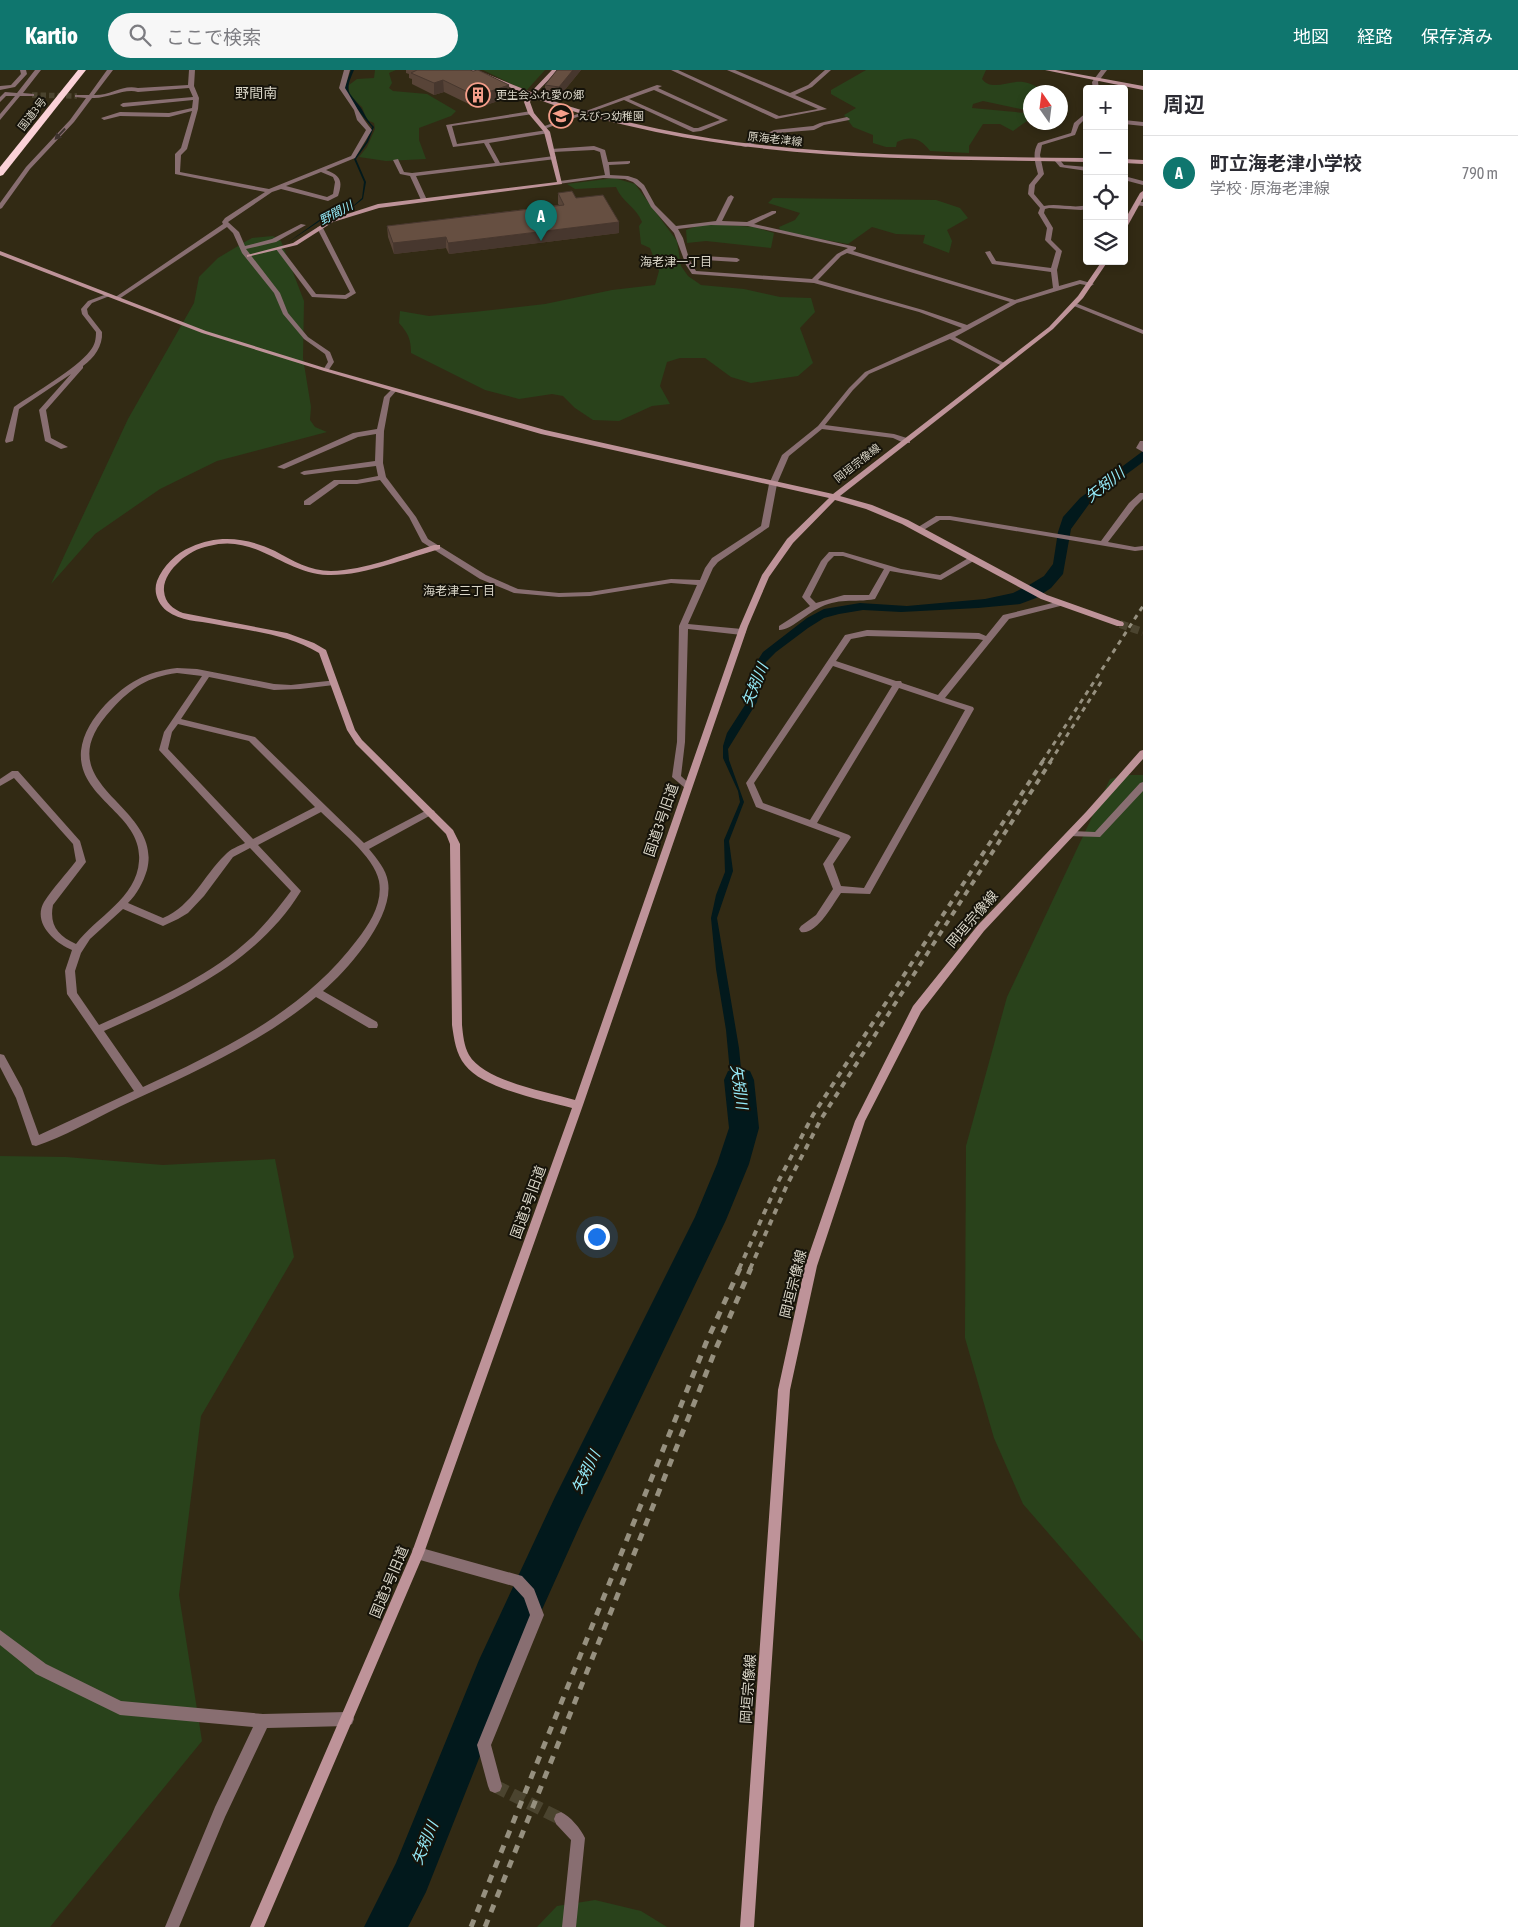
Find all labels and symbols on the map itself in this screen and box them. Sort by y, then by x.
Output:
building icon: 更生会ふれ愛の郷 [465,82,491,108]
district label: 野間南 [235,85,277,101]
north arrow [1023,85,1068,130]
place label: 更生会ふれ愛の郷 [496,89,584,101]
street label: 国道3号 [16,95,48,133]
school or university icon: えびつ幼稚園 [548,103,574,129]
place label: えびつ幼稚園 [578,110,644,122]
one-way arrow [54,128,66,140]
street label: 原海老津線 [747,130,803,148]
water label: 野間川 [317,197,357,228]
pin: A [525,200,557,241]
district label: 海老津一丁目 [640,255,712,269]
street label: 岡垣宗像線 [832,441,882,485]
water label: 矢矧川 [1082,463,1129,505]
district label: 海老津三丁目 [423,584,495,598]
water label: 矢矧川 [738,659,772,709]
street label: 国道3号旧道 [641,781,681,859]
street label: 岡垣宗像線 [943,887,1001,951]
water label: 矢矧川 [728,1063,751,1112]
street label: 国道3号旧道 [507,1163,549,1241]
your location [584,1224,610,1250]
street label: 岡垣宗像線 [777,1248,809,1320]
water label: 矢矧川 [568,1446,604,1496]
street label: 国道3号旧道 [367,1544,411,1620]
street label: 岡垣宗像線 [738,1654,758,1724]
water label: 矢矧川 [408,1817,442,1867]

